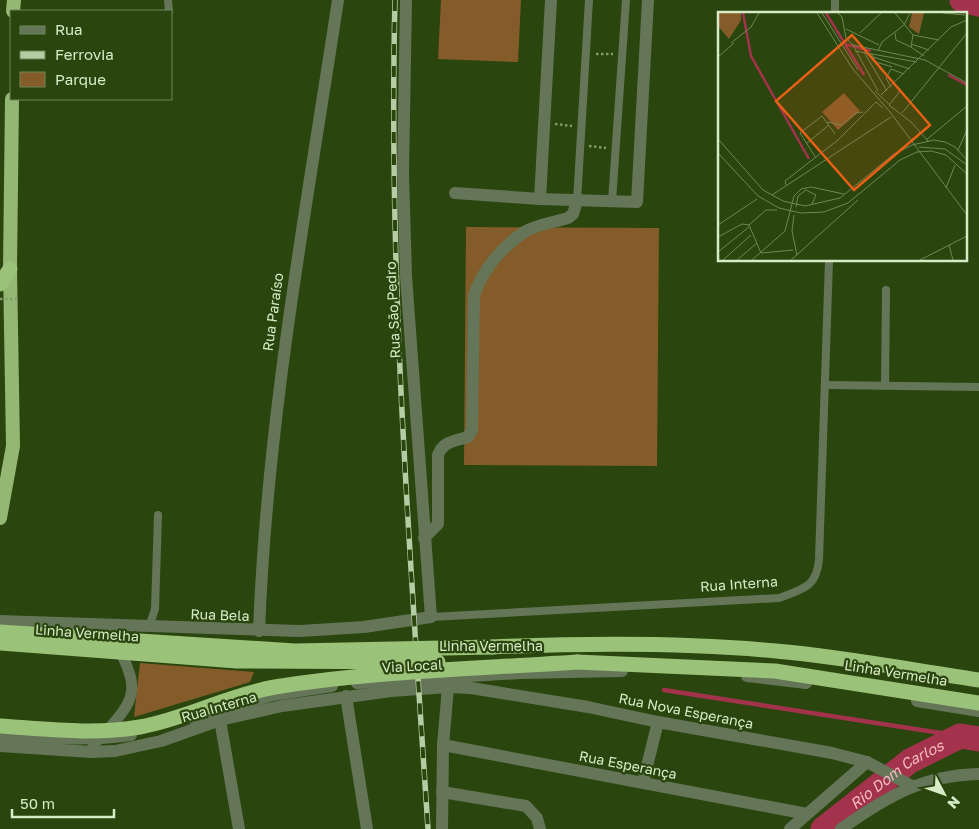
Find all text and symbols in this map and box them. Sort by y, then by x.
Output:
legend [10,10,172,100]
inset map [718,12,966,261]
text: Rua [55,20,82,38]
text: Ferrovia [55,45,114,63]
text: Parque [55,70,106,88]
street label: Rua São Pedro [381,261,404,359]
street label: Rua Paraíso [259,272,286,352]
street label: Rua Interna [700,572,778,595]
street label: Rua Bela [190,605,250,624]
street label: Linha Vermelha [35,620,140,645]
street label: Linha Vermelha [439,637,543,654]
street label: Via Local [381,655,443,676]
street label: Linha Vermelha [843,656,949,689]
street label: Rua Interna [179,688,259,725]
street label: Rua Nova Esperança [617,689,755,732]
water label: Rio Dom Carlos [846,735,947,812]
street label: Rua Esperança [578,747,678,782]
north arrow [919,769,969,819]
scale bar [12,786,115,818]
text: N [944,793,964,812]
text: 50 m [20,794,55,812]

